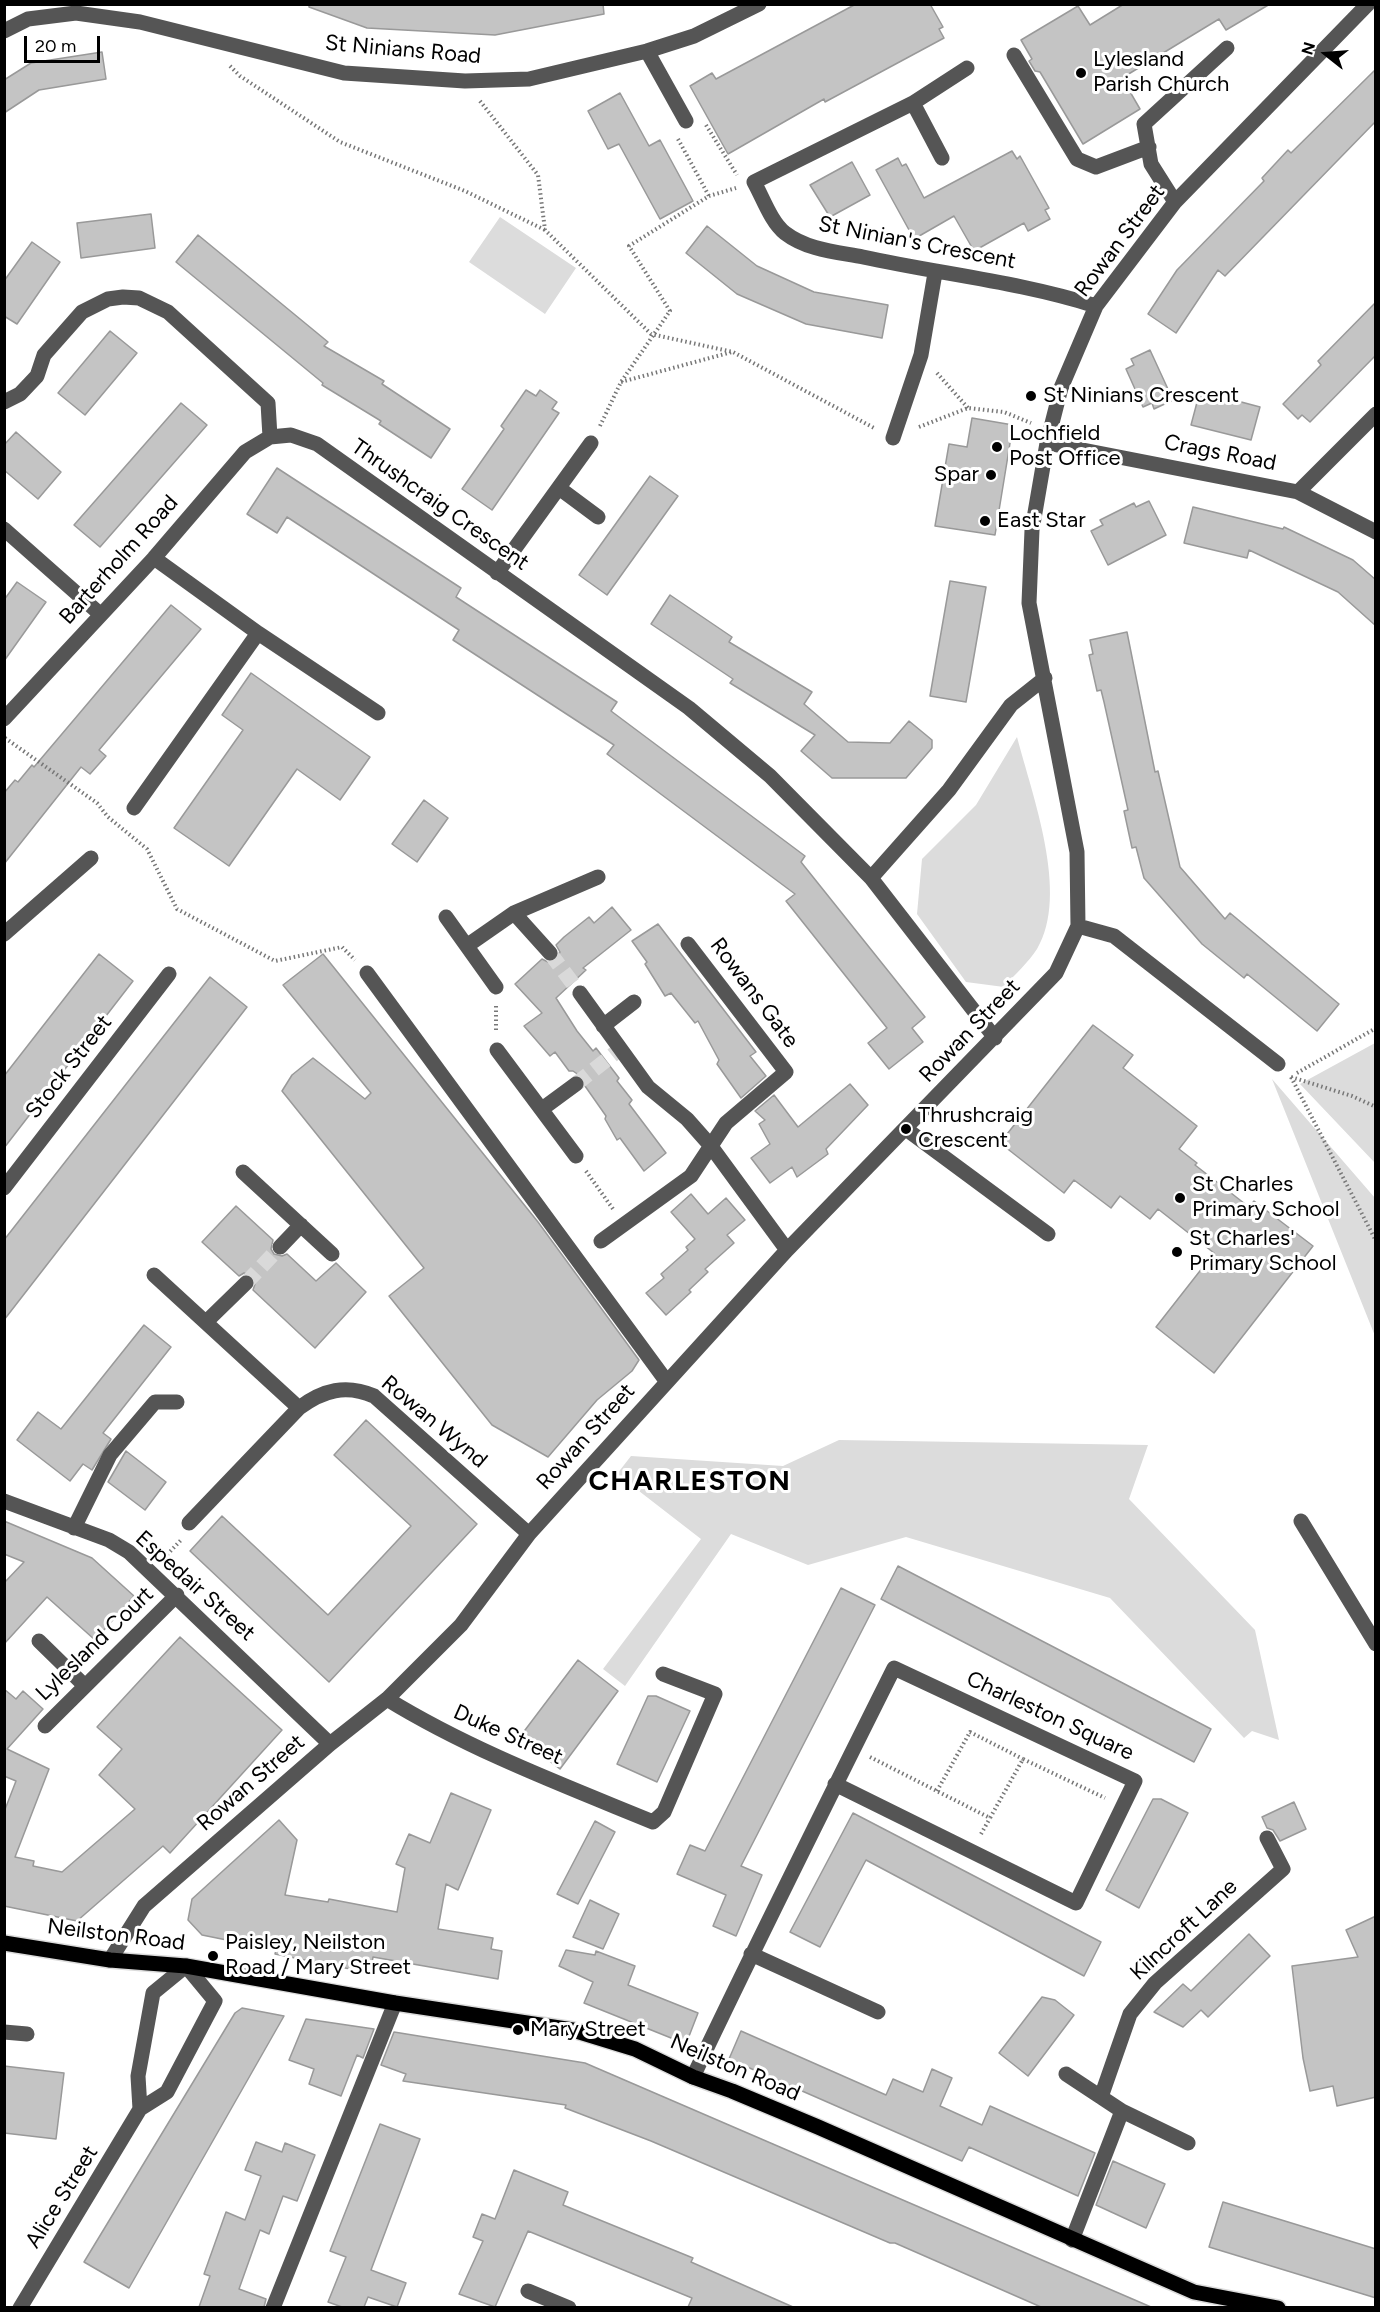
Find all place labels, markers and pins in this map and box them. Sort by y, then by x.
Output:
place label: Lylesland Parish Church [1093,47,1229,98]
marker: Lylesland Parish Church [1074,66,1088,80]
place label: St Ninians Crescent [1043,383,1239,409]
marker: St Ninians Crescent [1024,389,1038,403]
place label: Lochfield Post Office [1009,421,1121,472]
marker: Lochfield Post Office [990,440,1004,454]
place label: Spar [934,462,979,488]
marker: Spar [984,468,998,482]
place label: East Star [997,508,1086,534]
marker: East Star [978,514,992,528]
place label: Thrushcraig Crescent [918,1103,1033,1154]
marker: Thrushcraig Crescent [899,1122,913,1136]
place label: St Charles Primary School [1192,1172,1340,1224]
marker: St Charles Primary School [1173,1191,1187,1205]
place label: St Charles' Primary School [1189,1226,1337,1278]
marker: St Charles' Primary School [1170,1245,1184,1259]
place label: Paisley, Neilston Road / Mary Street [225,1930,411,1982]
marker: Paisley, Neilston Road / Mary Street [206,1949,220,1963]
place label: Mary Street [530,2017,646,2043]
marker: Mary Street [511,2023,525,2037]

